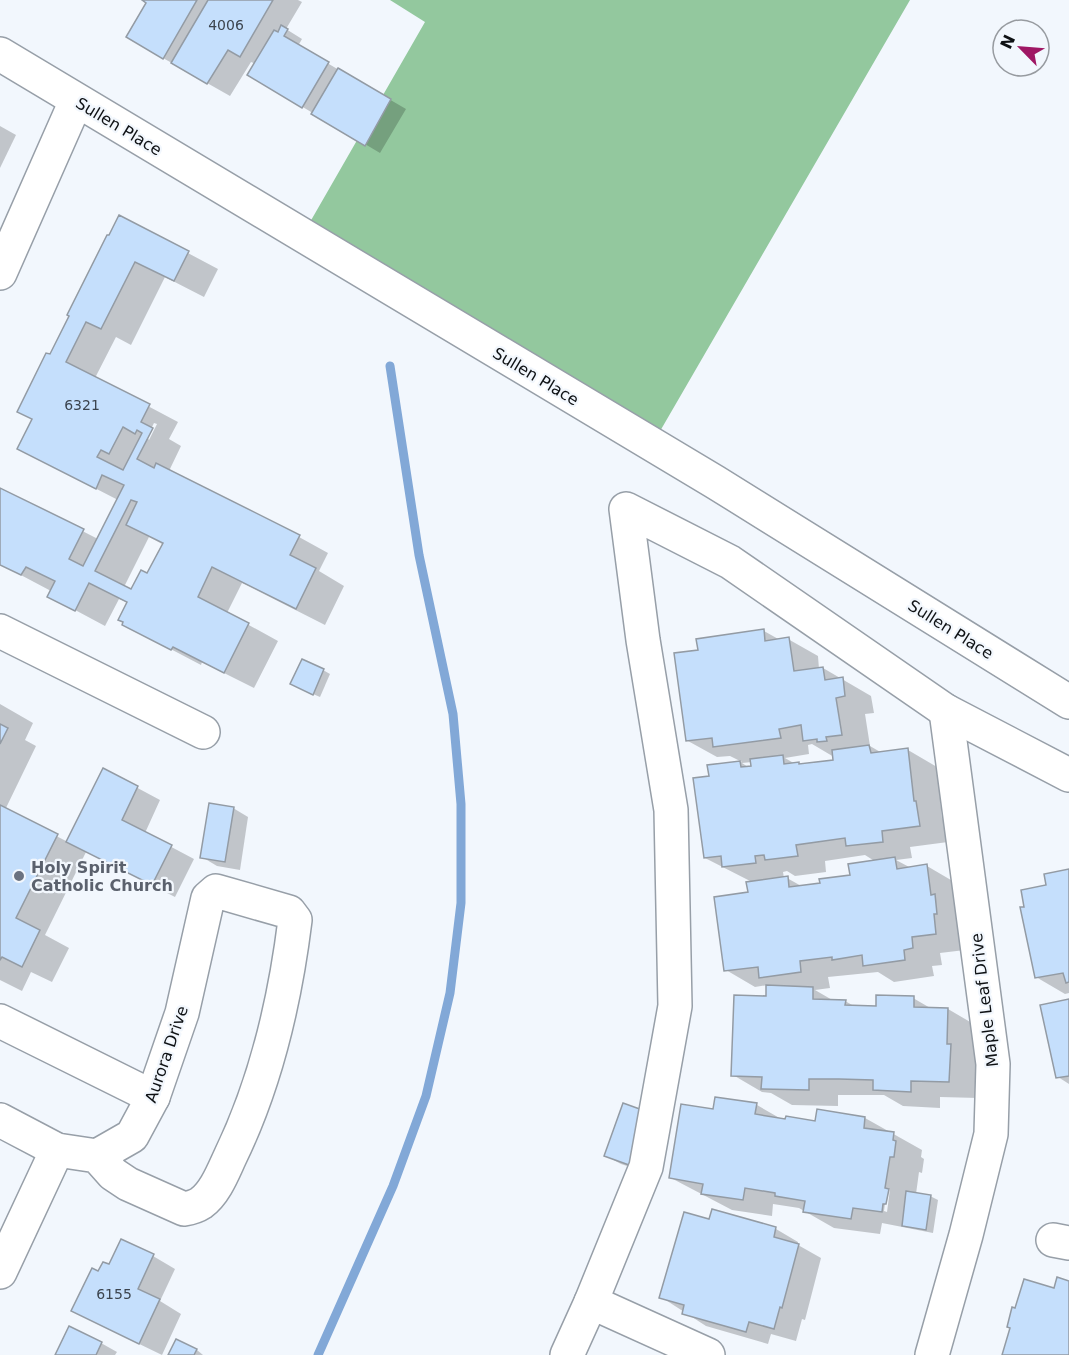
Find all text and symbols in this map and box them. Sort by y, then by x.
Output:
house number: 4006 [208,17,244,33]
north arrow [991,18,1051,78]
text: N [996,32,1019,52]
street label: Sullen Place [72,93,165,159]
street label: Sullen Place [489,343,582,409]
house number: 6321 [64,397,100,413]
street label: Sullen Place [905,596,997,663]
place label: Holy Spirit Catholic Church [31,858,173,895]
marker: Holy Spirit Catholic Church [12,869,26,883]
street label: Maple Leaf Drive [967,932,1002,1068]
street label: Aurora Drive [141,1003,192,1105]
house number: 6155 [96,1286,132,1302]

